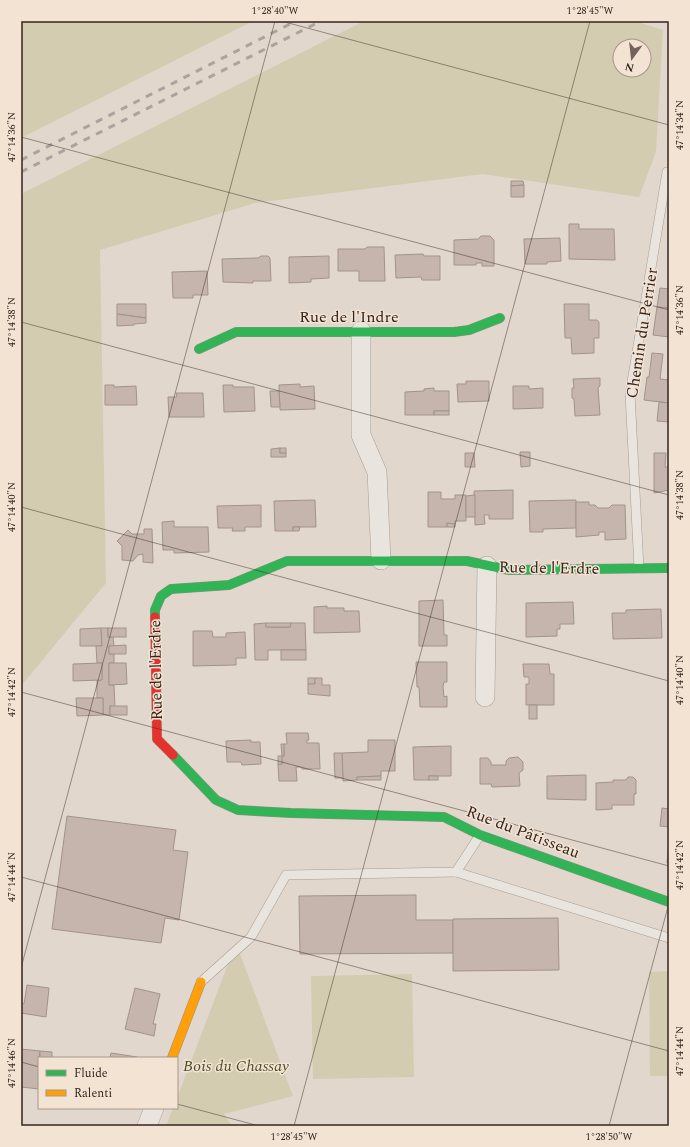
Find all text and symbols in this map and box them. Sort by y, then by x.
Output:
text: 1°28'40"W [252,3,299,19]
text: 1°28'45"W [567,3,614,19]
north arrow [612,38,652,78]
text: N [623,58,636,77]
text: 47°14'34"N [672,100,688,150]
text: 47°14'36"N [4,112,20,162]
street label: Chemin du Perrier [620,266,664,400]
text: 47°14'36"N [672,285,688,335]
text: 47°14'38"N [4,297,20,347]
street label: Rue de l'Indre [299,305,399,329]
text: 47°14'38"N [672,470,688,520]
text: 47°14'40"N [4,482,20,532]
street label: Rue de l'Erdre [499,555,599,581]
street label: Rue de l'Erdre [143,620,169,720]
text: 47°14'40"N [672,655,688,705]
text: 47°14'42"N [4,667,20,717]
street label: Rue du Pâtisseau [463,799,583,865]
text: 47°14'42"N [672,840,688,890]
text: 47°14'44"N [4,852,20,902]
text: 47°14'44"N [672,1026,688,1076]
text: 47°14'46"N [4,1038,20,1088]
park label: Bois du Chassay [183,1054,289,1078]
legend [38,1057,178,1109]
text: Fluide [74,1064,108,1083]
text: Ralenti [74,1084,112,1103]
text: 1°28'45"W [271,1129,318,1145]
text: 1°28'50"W [586,1129,633,1145]

